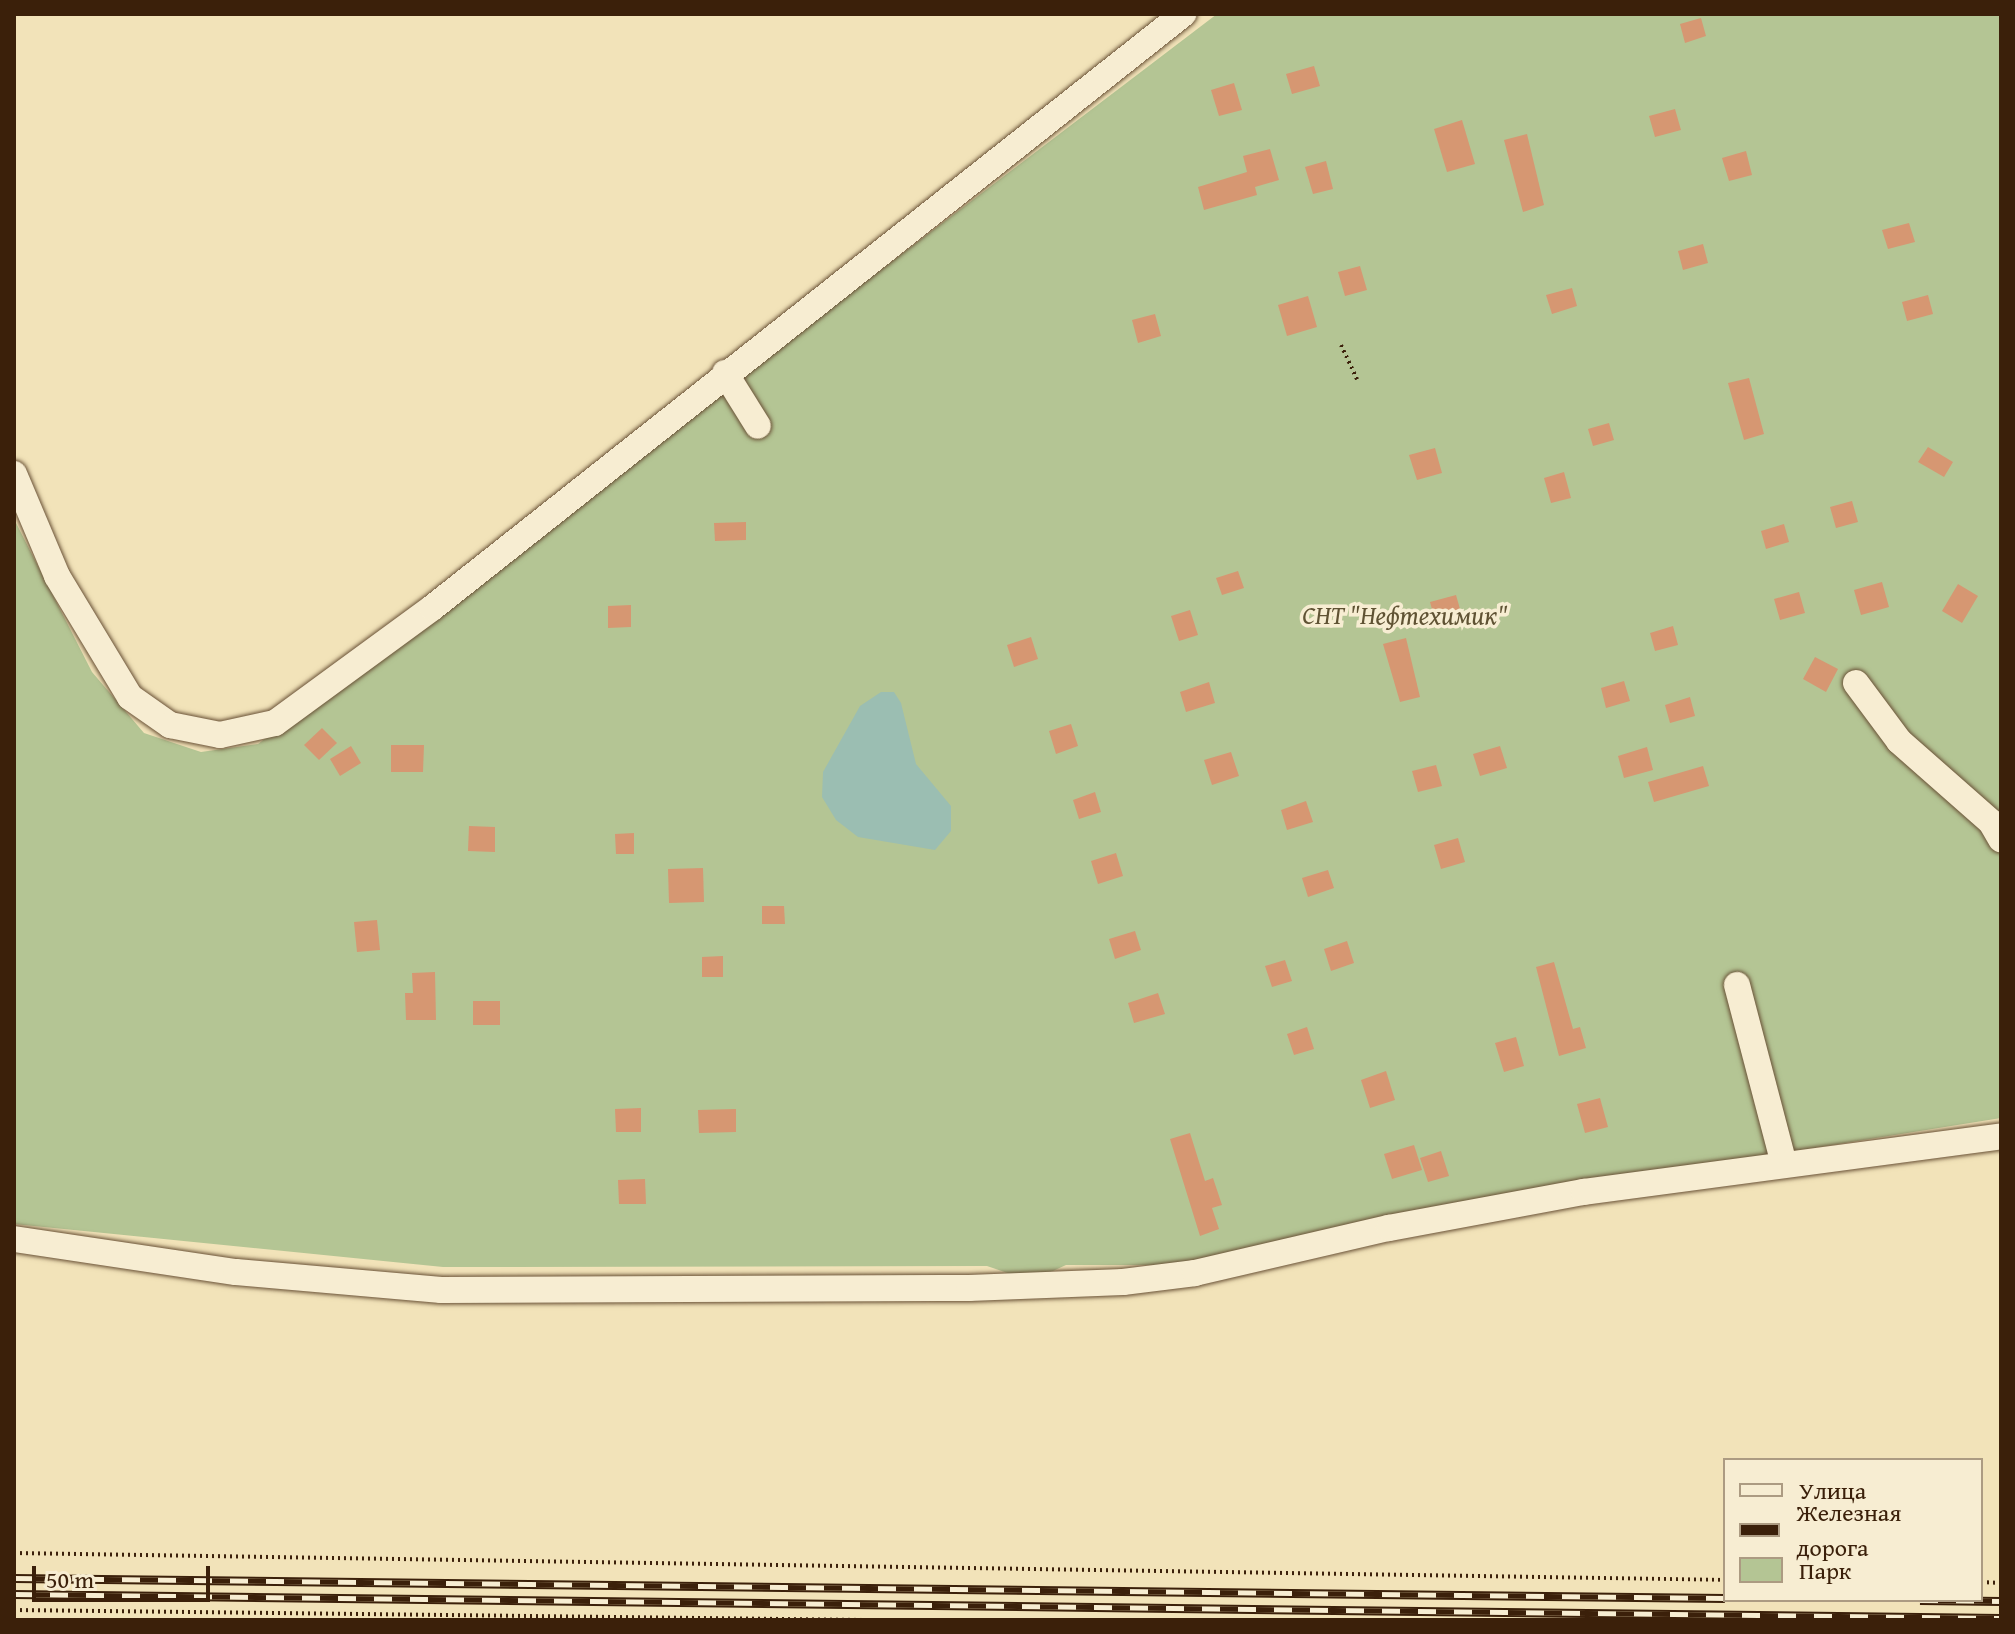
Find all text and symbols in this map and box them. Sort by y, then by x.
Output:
park label: СНТ "Нефтехимик" [1302,599,1508,631]
legend [1723,1458,1983,1602]
text: Улица [1799,1473,1866,1508]
text: Железная дорога [1796,1495,1901,1565]
scale bar [36,1550,214,1600]
text: Парк [1799,1553,1851,1588]
text: 50 m [46,1562,94,1597]

